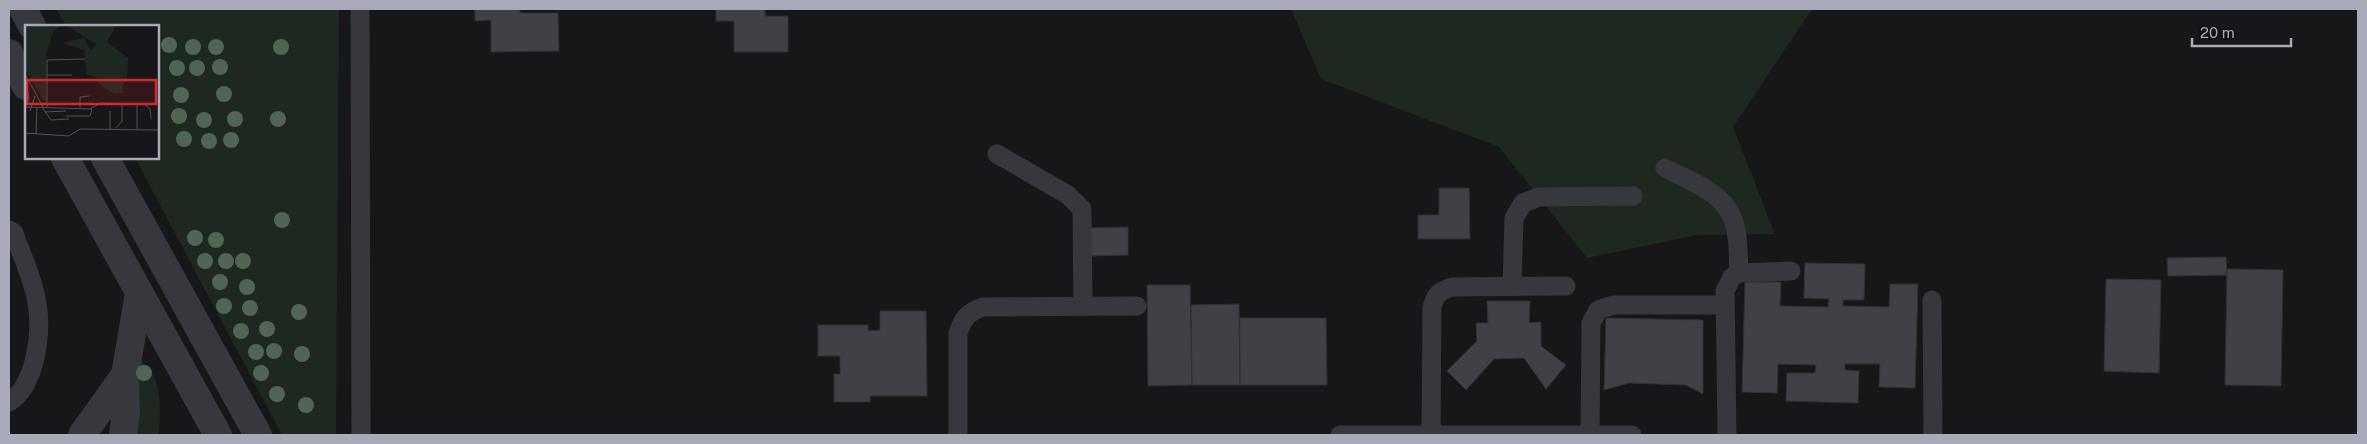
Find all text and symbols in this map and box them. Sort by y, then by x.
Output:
scale bar [2192,15,2291,47]
text: 20 m [2200,24,2235,41]
inset map [25,25,159,159]

